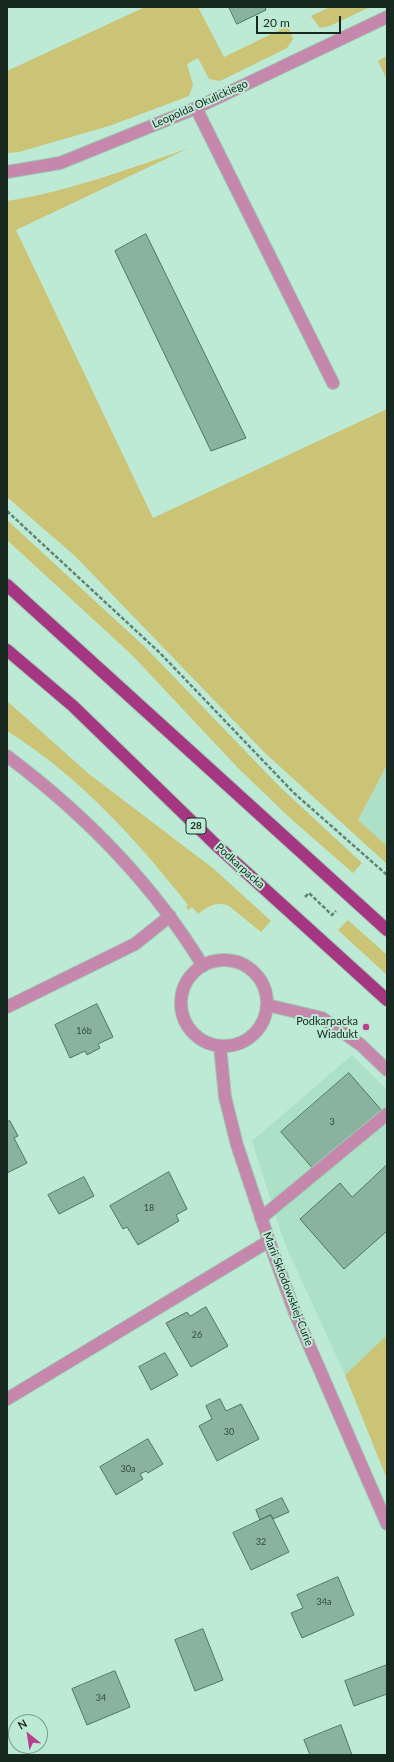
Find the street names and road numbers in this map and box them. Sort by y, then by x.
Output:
street label: Leopolda Okulickiego [150,77,250,131]
road number: 28 [186,818,206,834]
street label: Podkarpacka [213,840,267,892]
street label: Marii Skłodowskiej-Curie [260,1230,316,1348]

